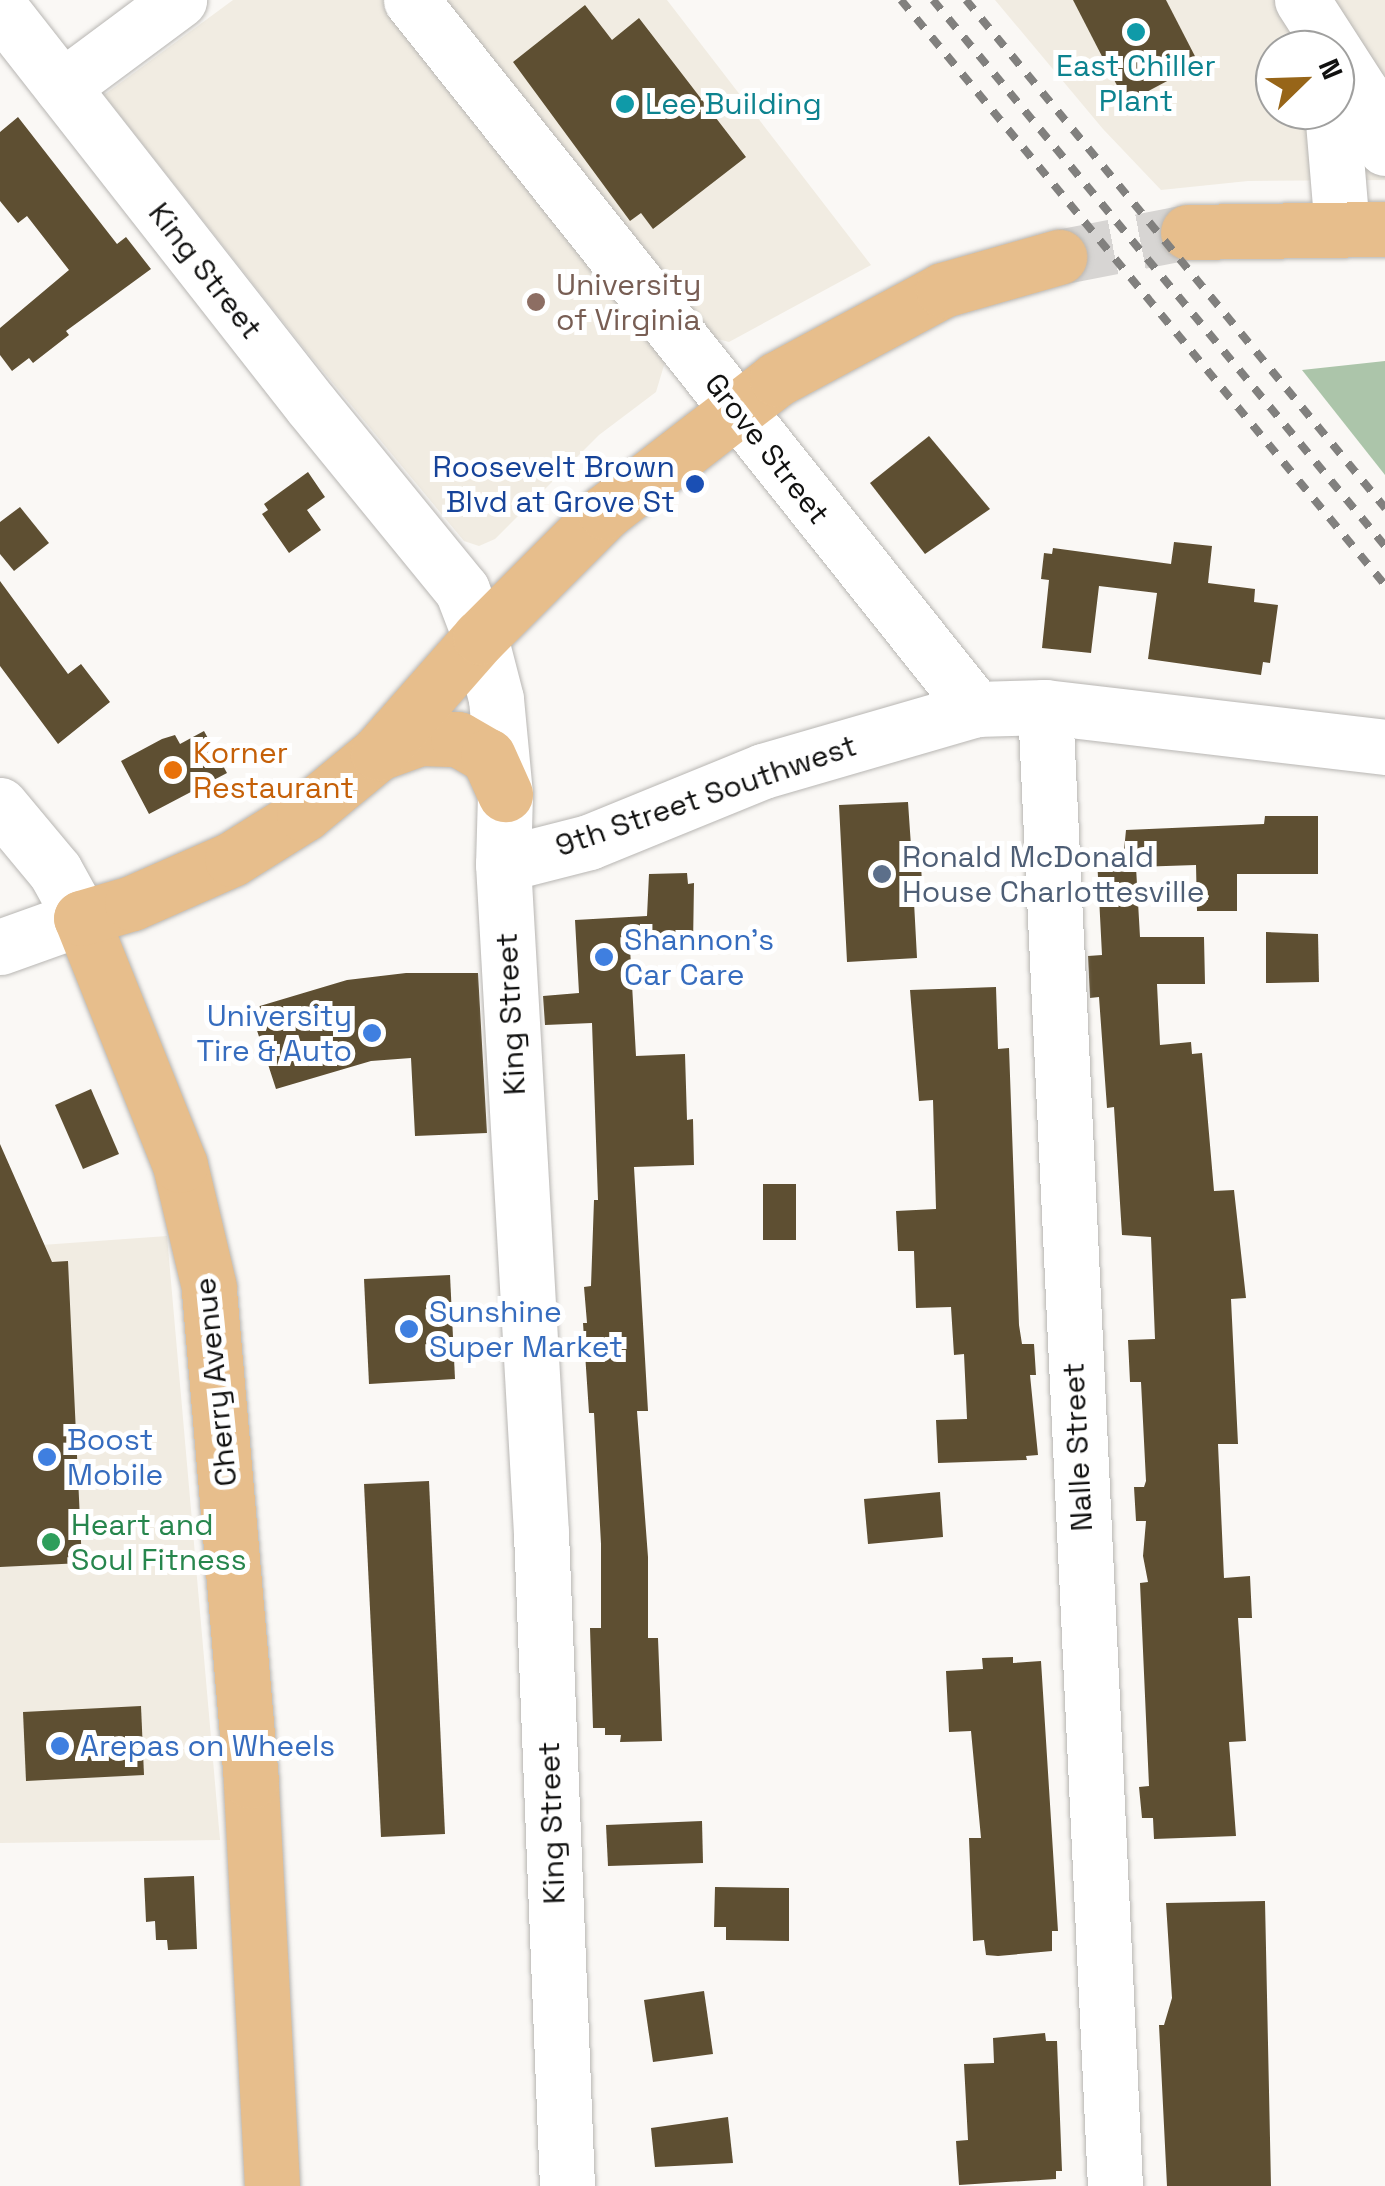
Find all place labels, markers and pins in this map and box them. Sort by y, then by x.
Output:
marker: East Chiller Plant [1125,21,1147,43]
place label: East Chiller Plant [1056,48,1216,118]
place label: Lee Building [645,86,822,122]
marker: Lee Building [614,93,636,115]
place label: University of Virginia [556,267,701,338]
marker: University of Virginia [525,291,547,313]
place label: Roosevelt Brown Blvd at Grove St [433,449,675,520]
marker: Roosevelt Brown Blvd at Grove St [684,473,706,495]
place label: Korner Restaurant [193,735,354,806]
marker: Korner Restaurant [162,759,184,781]
place label: Ronald McDonald House Charlottesville [902,839,1204,910]
marker: Ronald McDonald House Charlottesville [871,863,893,885]
place label: Shannon's Car Care [624,922,774,992]
marker: Shannon's Car Care [593,946,615,968]
place label: University Tire & Auto [196,998,352,1068]
marker: University Tire & Auto [361,1022,383,1044]
place label: Sunshine Super Market [429,1294,623,1364]
marker: Sunshine Super Market [398,1318,420,1340]
place label: Boost Mobile [67,1422,163,1492]
marker: Boost Mobile [36,1446,58,1468]
place label: Heart and Soul Fitness [71,1507,246,1578]
marker: Heart and Soul Fitness [40,1531,62,1553]
place label: Arepas on Wheels [80,1728,335,1764]
marker: Arepas on Wheels [49,1735,71,1757]

